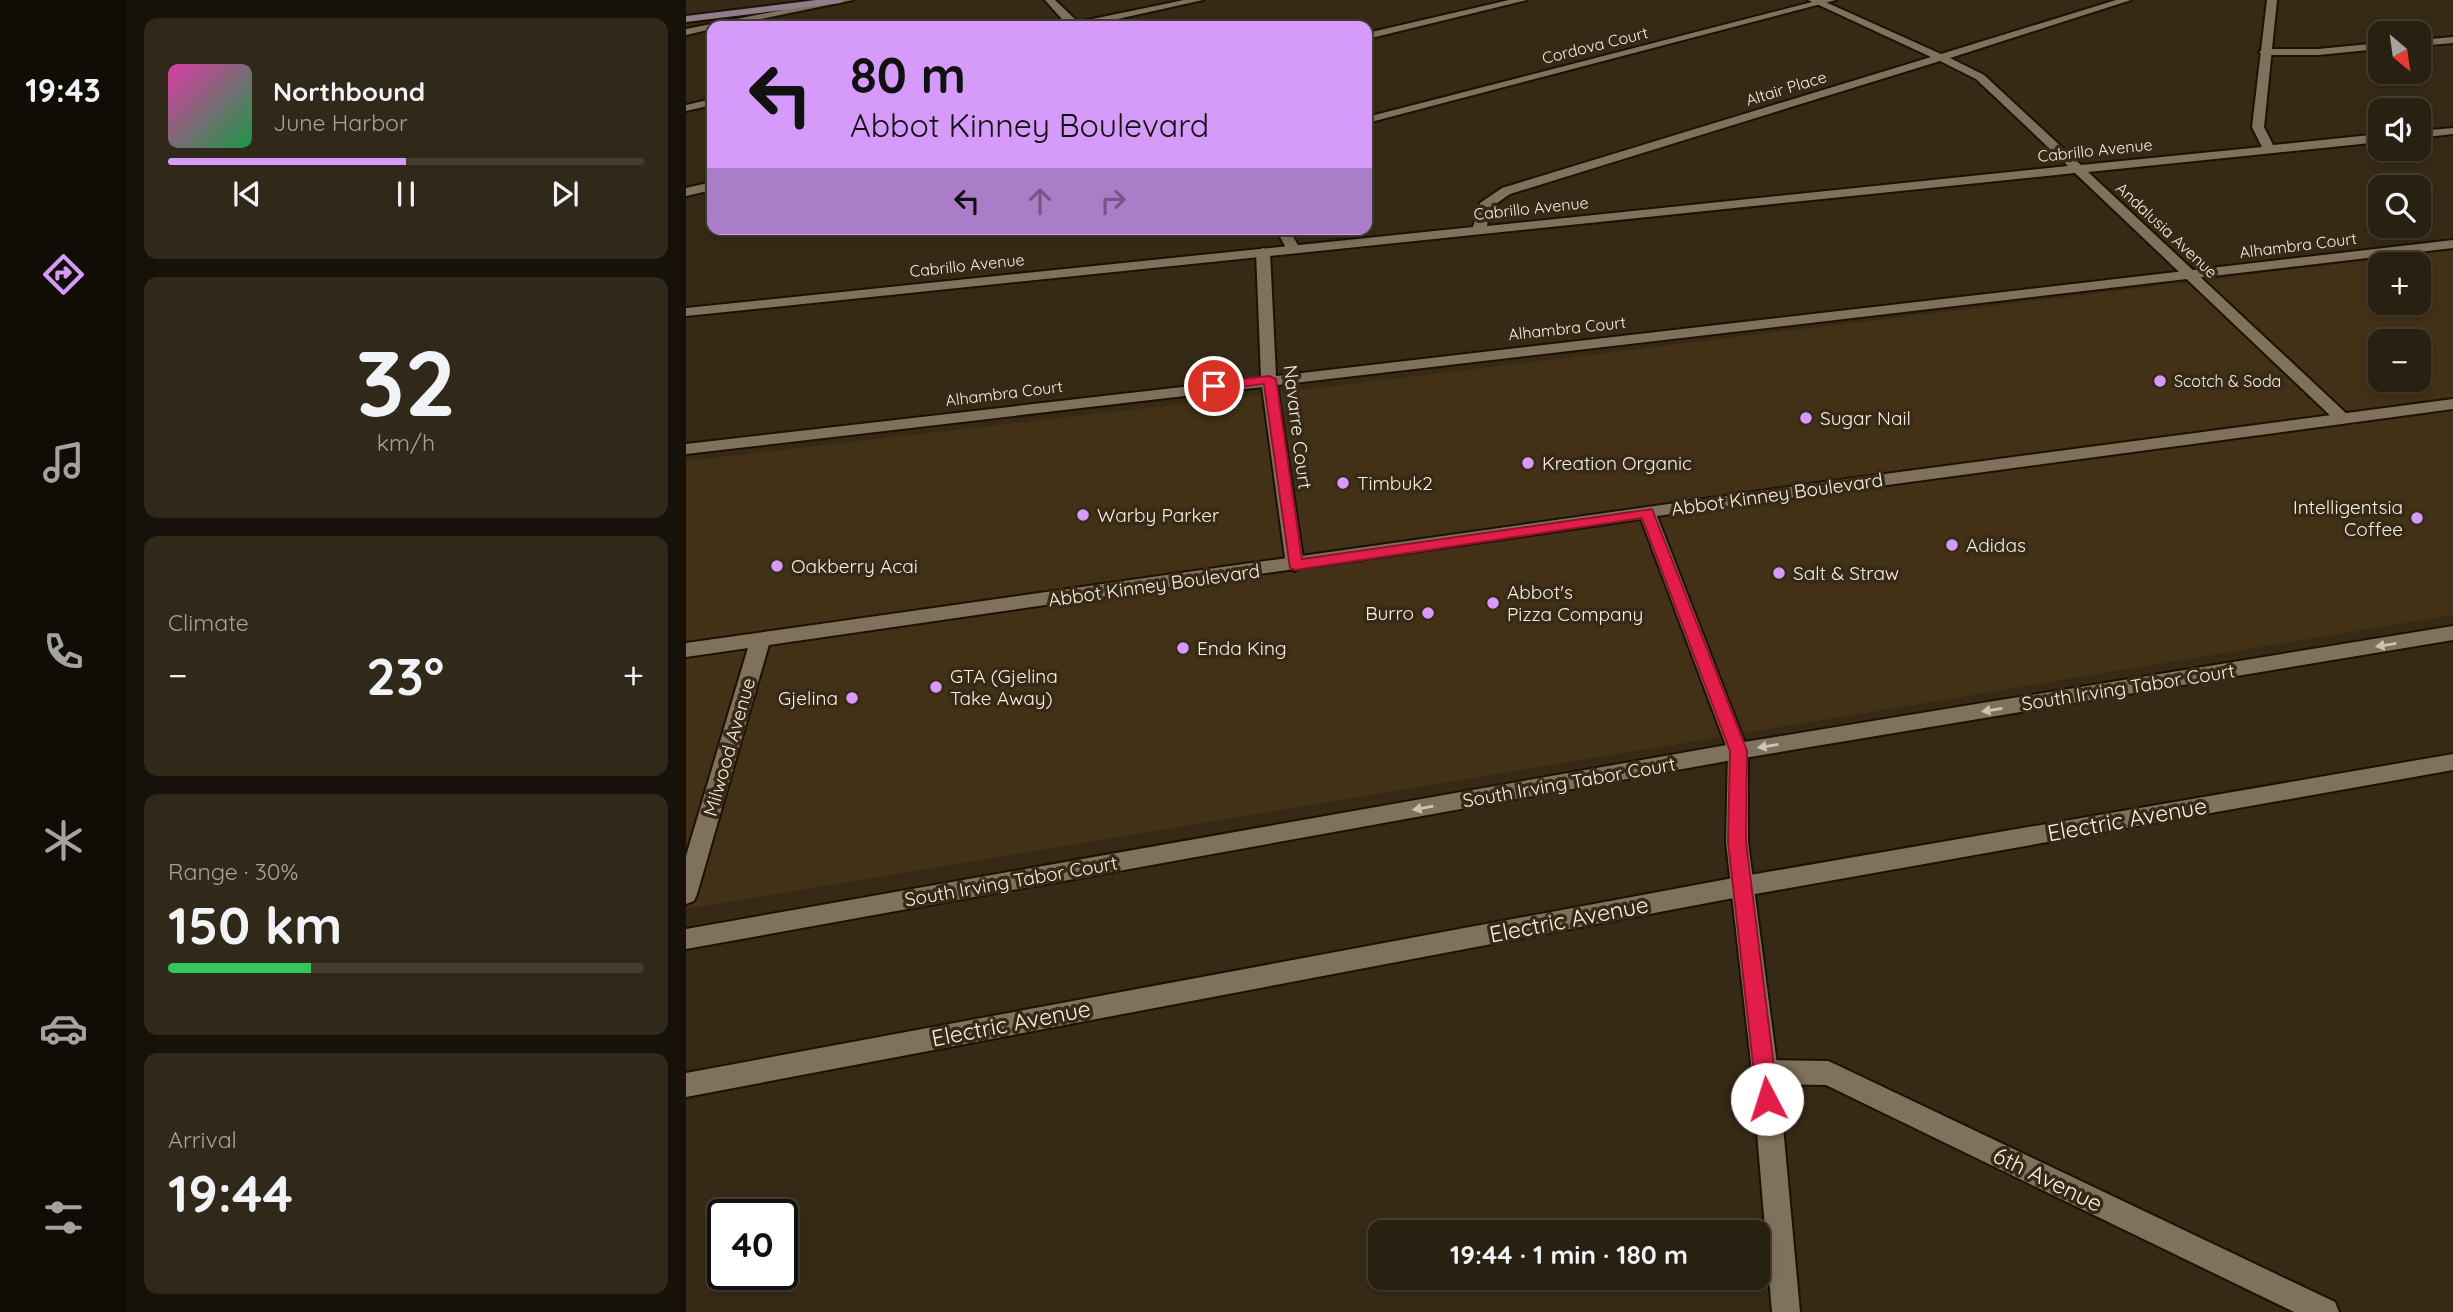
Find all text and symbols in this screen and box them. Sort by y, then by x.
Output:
north arrow [2368,21,2431,84]
map controls [2368,21,2431,392]
street label: Cordova Court [1540,22,1650,68]
text: 80 m [850,44,966,105]
icon: left [735,49,826,140]
street label: Altair Place [1743,66,1829,110]
text: 19:43 [25,70,101,110]
text: Northbound [273,75,425,108]
button: sound [2368,98,2431,161]
text: Abbot Kinney Boulevard [850,105,1209,145]
text: June Harbor [273,108,408,137]
street label: Cabrillo Avenue [2037,134,2153,166]
icon: previous [228,175,266,213]
icon: pause [387,175,425,213]
icon: next [546,175,584,213]
button: search [2368,175,2431,238]
street label: Andalusia Avenue [2112,178,2222,282]
icon: left [948,182,986,220]
icon: ahead [1021,182,1059,220]
icon: right [1094,182,1132,220]
street label: Cabrillo Avenue [1473,192,1589,224]
street label: Alhambra Court [2238,228,2358,262]
street label: Cabrillo Avenue [909,249,1025,281]
icon: directions [39,250,88,299]
button: + [2368,252,2431,315]
street label: Alhambra Court [1507,312,1627,344]
text: 32 [356,325,456,439]
button: − [2368,329,2431,392]
pin [1184,356,1244,416]
street label: Navarre Court [1278,363,1318,491]
icon: arrive [1195,367,1233,405]
place label: Scotch & Soda [2174,371,2281,391]
marker: Scotch & Soda [2152,373,2168,389]
street label: Alhambra Court [944,376,1064,410]
place label: Sugar Nail [1820,406,1911,430]
marker: Sugar Nail [1798,410,1814,426]
text: km/h [377,428,435,457]
icon: music [39,438,88,487]
place label: Kreation Organic [1542,451,1692,475]
marker: Kreation Organic [1520,455,1536,471]
street label: Abbot Kinney Boulevard [1670,467,1884,521]
place label: Timbuk2 [1357,471,1433,495]
marker: Timbuk2 [1335,475,1351,491]
place label: Intelligentsia Coffee [2293,495,2403,541]
place label: Warby Parker [1097,503,1220,527]
marker: Warby Parker [1075,507,1091,523]
marker: Intelligentsia Coffee [2409,510,2425,526]
place label: Adidas [1966,533,2026,557]
marker: Adidas [1944,537,1960,553]
place label: Oakberry Acai [791,554,918,578]
marker: Oakberry Acai [769,558,785,574]
street label: Abbot Kinney Boulevard [1047,558,1261,612]
place label: Salt & Straw [1793,561,1899,585]
marker: Salt & Straw [1771,565,1787,581]
place label: Abbot's Pizza Company [1507,580,1643,626]
marker: Abbot's Pizza Company [1485,595,1501,611]
place label: Burro [1365,601,1414,625]
marker: Burro [1420,605,1436,621]
text: Climate [168,608,249,637]
icon: phone [39,627,88,676]
place label: Enda King [1197,636,1287,660]
marker: Enda King [1175,640,1191,656]
one-way arrow [2375,640,2397,651]
text: 23° [366,643,444,708]
text: − [168,651,188,699]
text: + [623,651,644,699]
street label: South Irving Tabor Court [2020,658,2236,716]
place label: GTA (Gjelina Take Away) [950,664,1058,710]
street label: Milwood Avenue [698,675,760,819]
marker: GTA (Gjelina Take Away) [928,679,944,695]
place label: Gjelina [778,686,838,710]
marker: Gjelina [844,690,860,706]
one-way arrow [1981,705,2003,716]
one-way arrow [1756,741,1778,752]
street label: South Irving Tabor Court [1461,751,1677,813]
street label: Electric Avenue [2045,791,2209,847]
one-way arrow [1412,803,1434,814]
icon: climate [39,816,88,865]
street label: South Irving Tabor Court [903,850,1119,912]
text: Range · 30% [168,857,298,886]
street label: Electric Avenue [1487,889,1651,949]
text: 150 km [168,892,342,957]
street label: Electric Avenue [929,993,1093,1053]
icon: car [39,1004,88,1053]
position arrow [1730,1062,1804,1136]
text: Arrival [168,1125,237,1154]
street label: 6th Avenue [1989,1140,2107,1218]
text: 19:44 [168,1160,293,1225]
icon: filters [39,1193,88,1242]
speed limit sign: 40 [707,1199,798,1290]
text: 19:44 · 1 min · 180 m [1450,1238,1688,1271]

